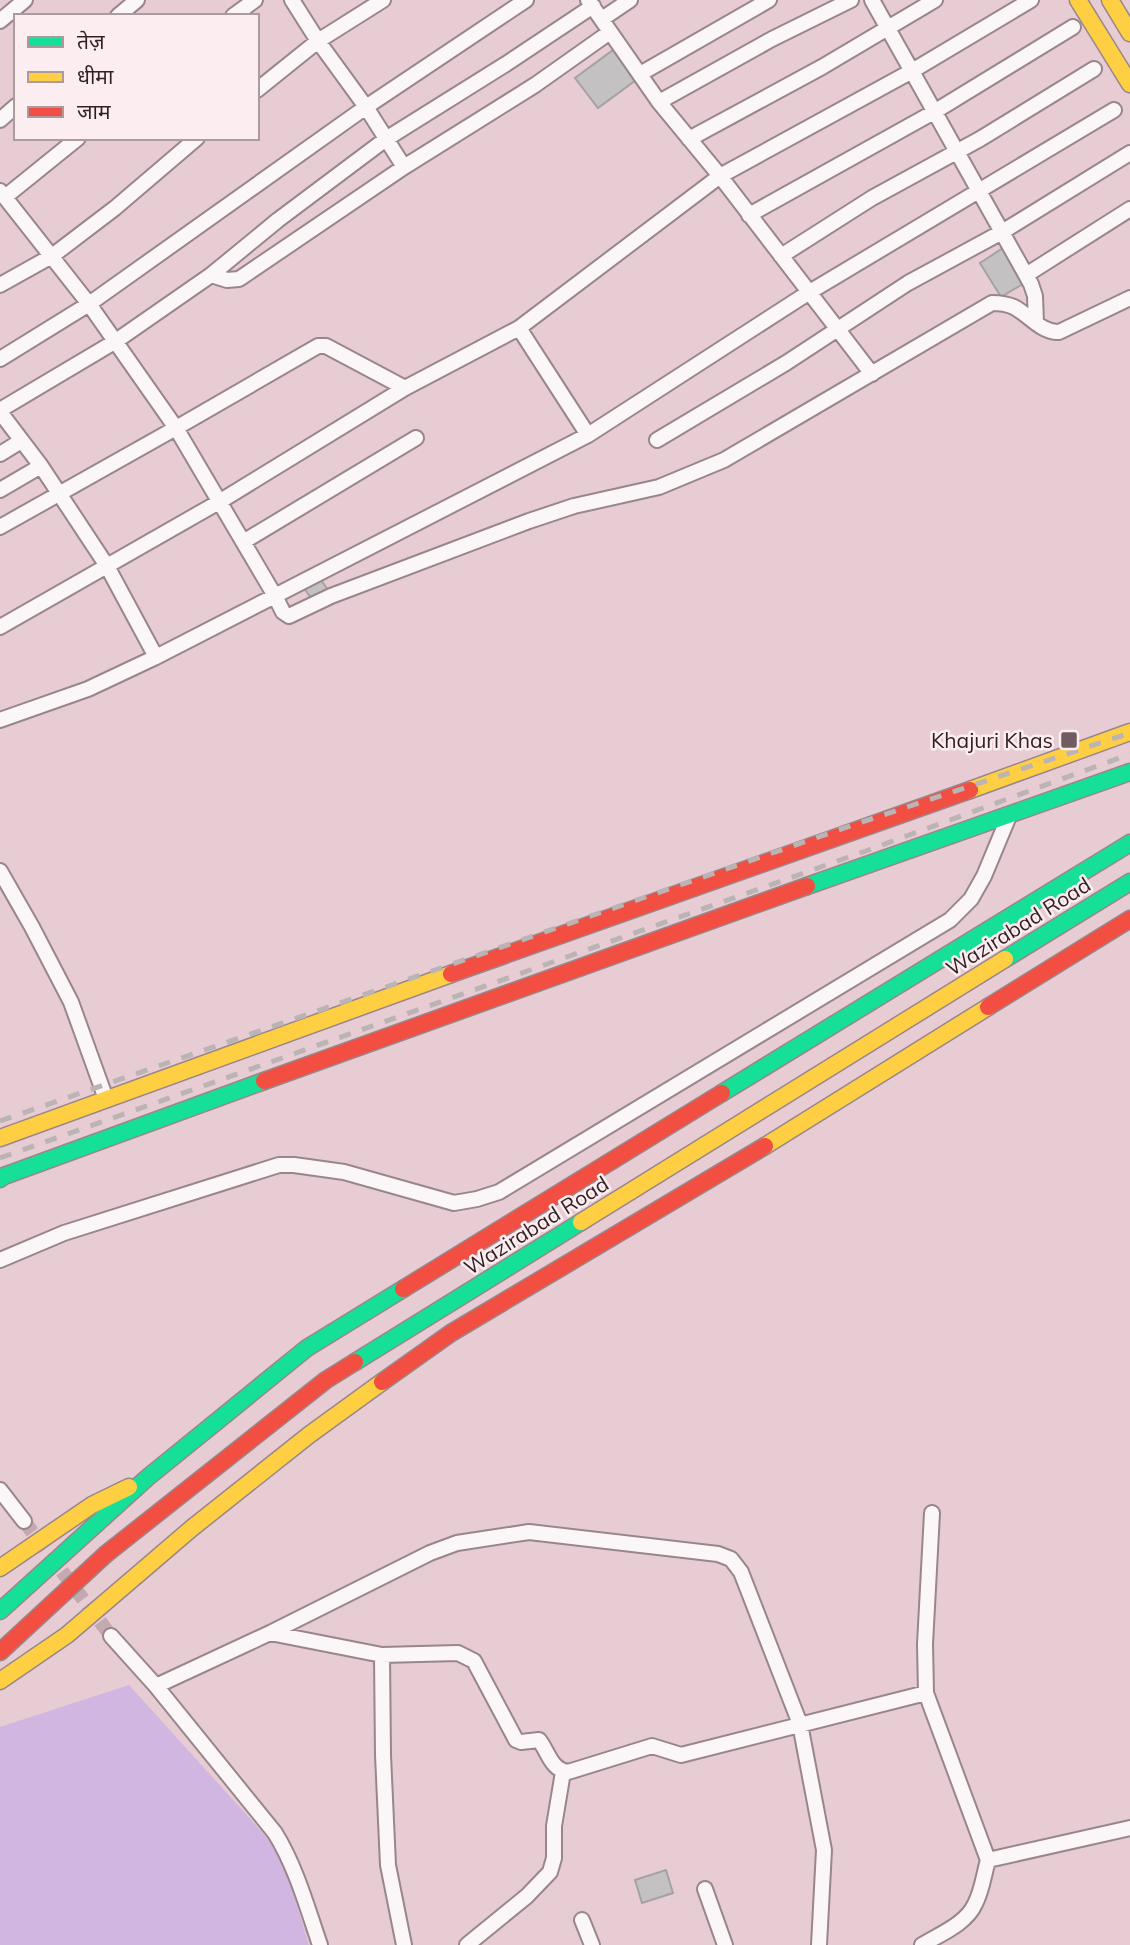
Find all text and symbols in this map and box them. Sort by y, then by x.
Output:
legend [14,14,259,140]
text: तेज़ [77,28,105,54]
text: धीमा [77,63,114,89]
text: जाम [77,98,111,124]
place label: Khajuri Khas [931,727,1053,753]
marker: Khajuri Khas [1059,730,1079,750]
street label: Wazirabad Road [941,871,1095,981]
street label: Wazirabad Road [459,1170,613,1280]

